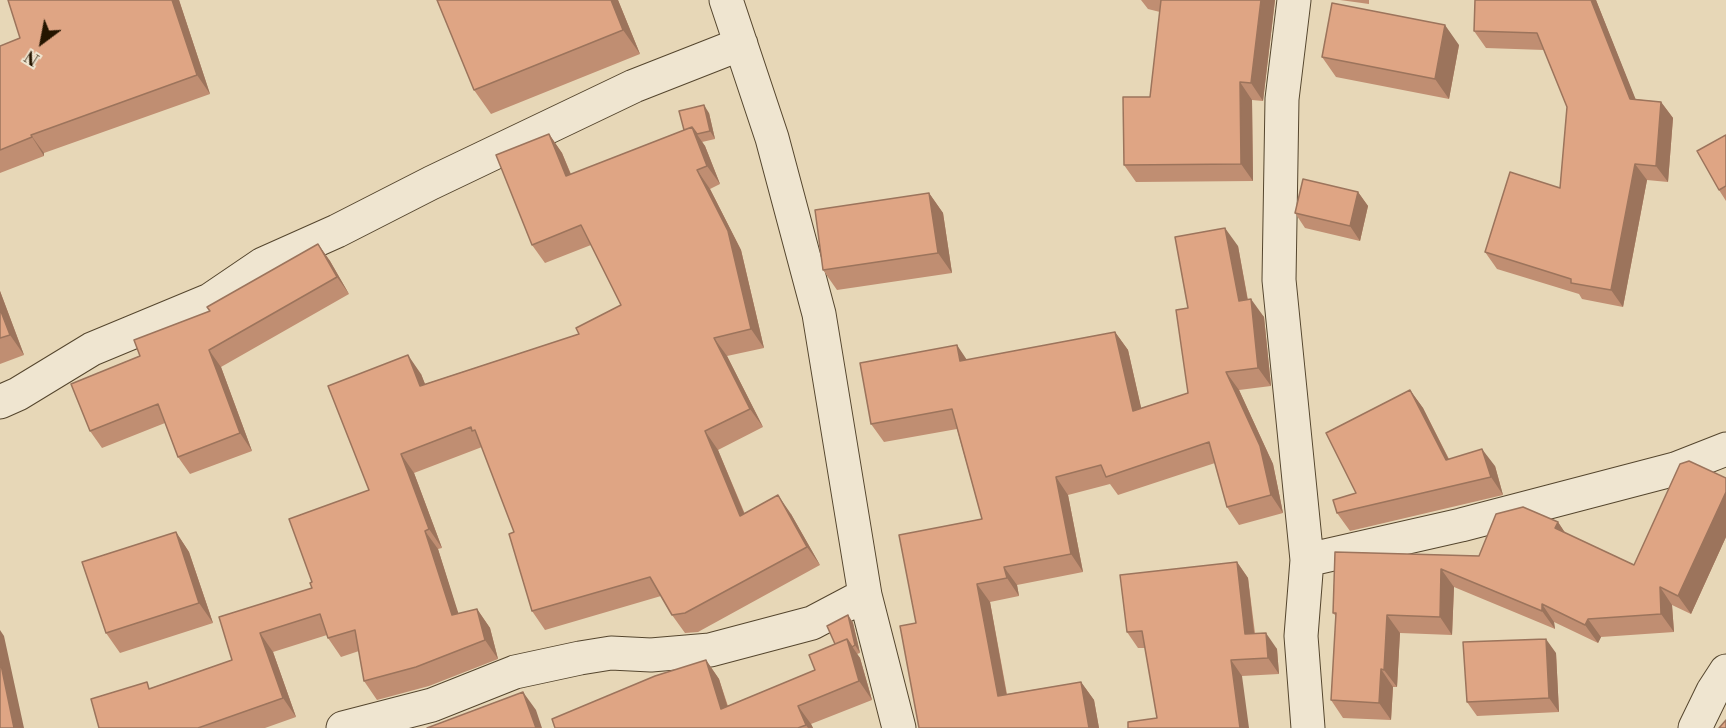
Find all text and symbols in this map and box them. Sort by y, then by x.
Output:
north arrow [12,12,72,72]
text: N [22,45,43,69]

